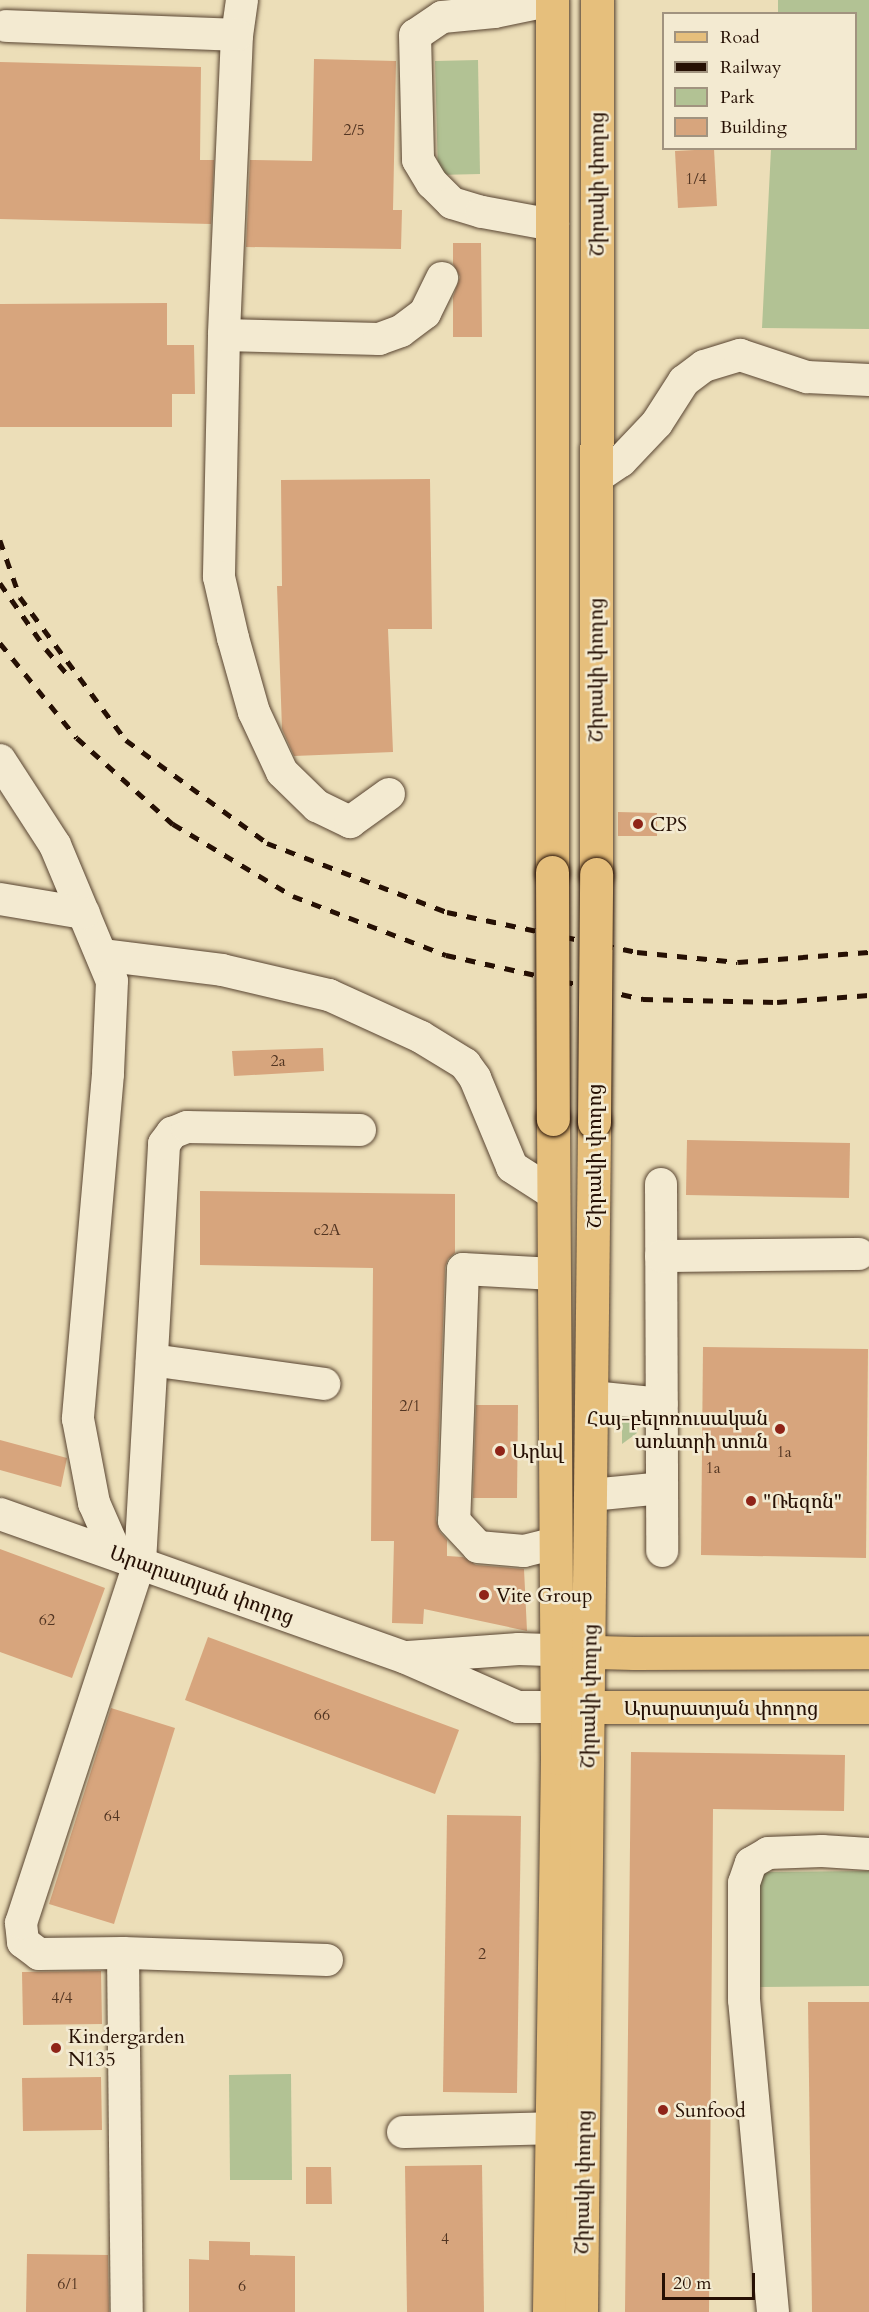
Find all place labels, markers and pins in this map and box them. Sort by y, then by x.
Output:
place label: CPS [650,812,687,836]
marker: CPS [631,817,645,831]
place label: Հայ-բելոռուսական առևտրի տուն [587,1406,768,1453]
marker: Հայ-բելոռուսական առևտրի տուն [773,1422,787,1436]
place label: Արևվ [512,1439,564,1463]
marker: Արևվ [493,1444,507,1458]
place label: "Ռեզոն" [763,1489,842,1513]
marker: "Ռեզոն" [744,1494,758,1508]
place label: Vite Group [496,1583,593,1607]
marker: Vite Group [477,1588,491,1602]
place label: Kindergarden N135 [68,2024,185,2071]
marker: Kindergarden N135 [49,2041,63,2055]
place label: Sunfood [675,2098,746,2122]
marker: Sunfood [656,2103,670,2117]

